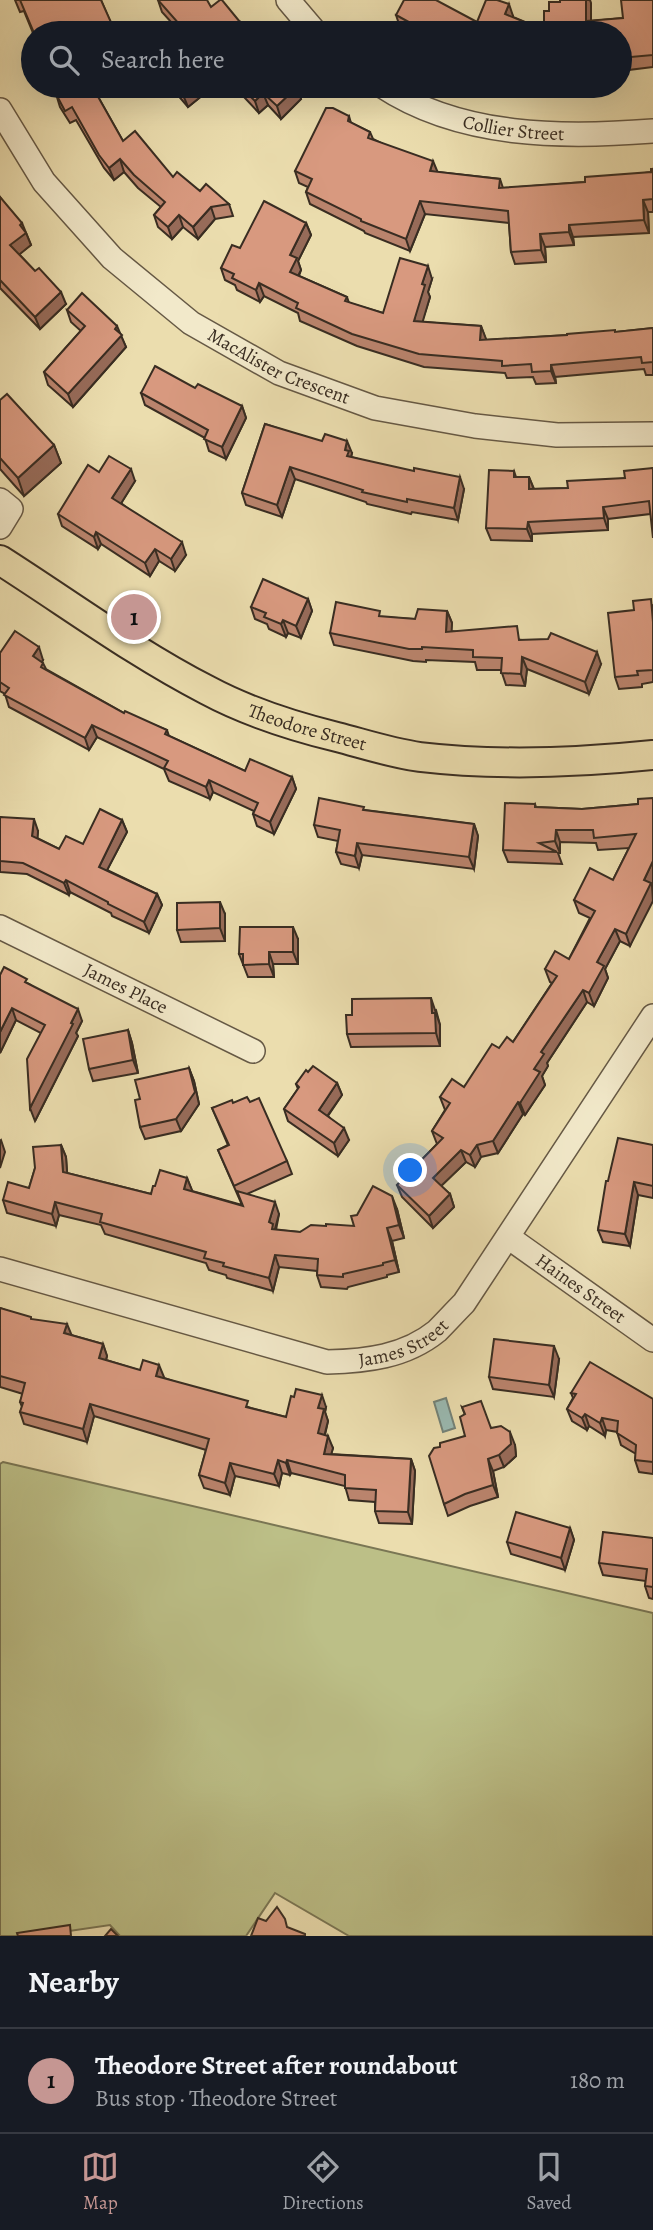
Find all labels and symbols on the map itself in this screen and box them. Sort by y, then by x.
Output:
street label: Collier Street [460,109,565,147]
street label: MacAlister Crescent [203,322,353,411]
pin: 1 [111,591,157,643]
street label: Theodore Street [244,697,369,757]
street label: James Place [79,957,172,1020]
your location [393,1153,427,1187]
street label: Haines Street [530,1247,631,1330]
street label: James Street [357,1313,455,1373]

